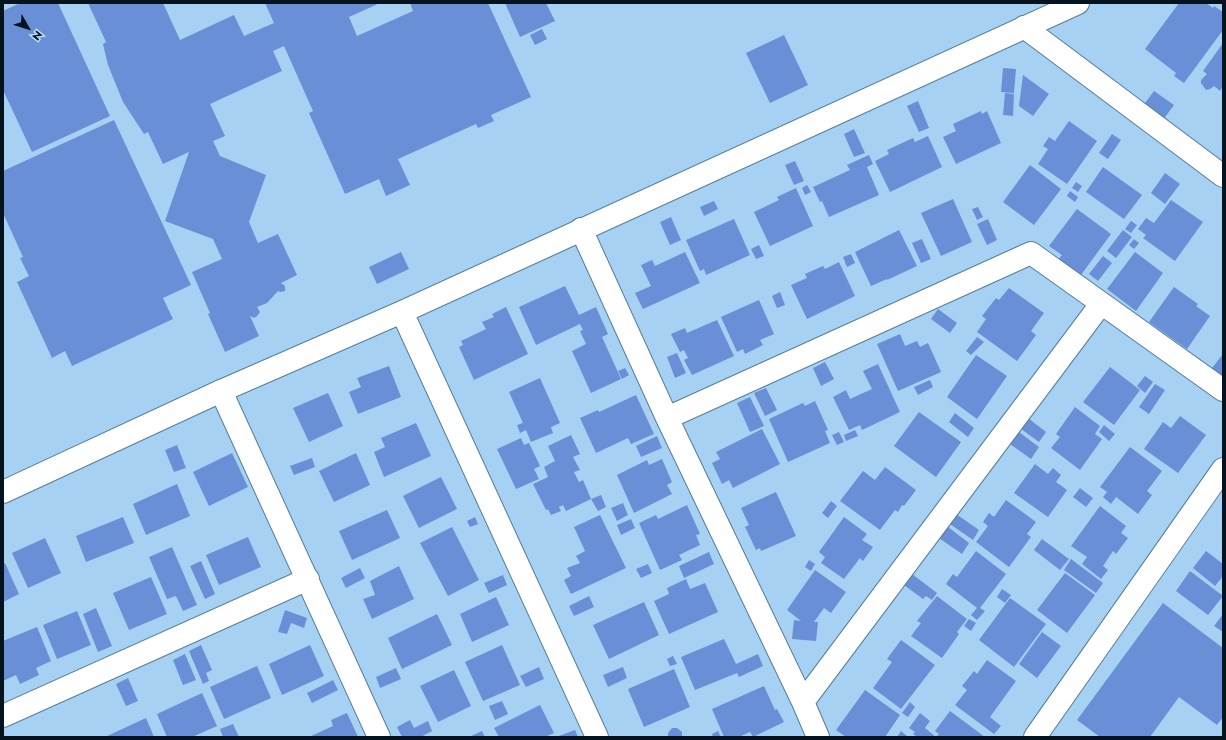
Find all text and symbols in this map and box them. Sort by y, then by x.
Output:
north arrow [8,8,48,48]
text: N [28,27,46,44]

